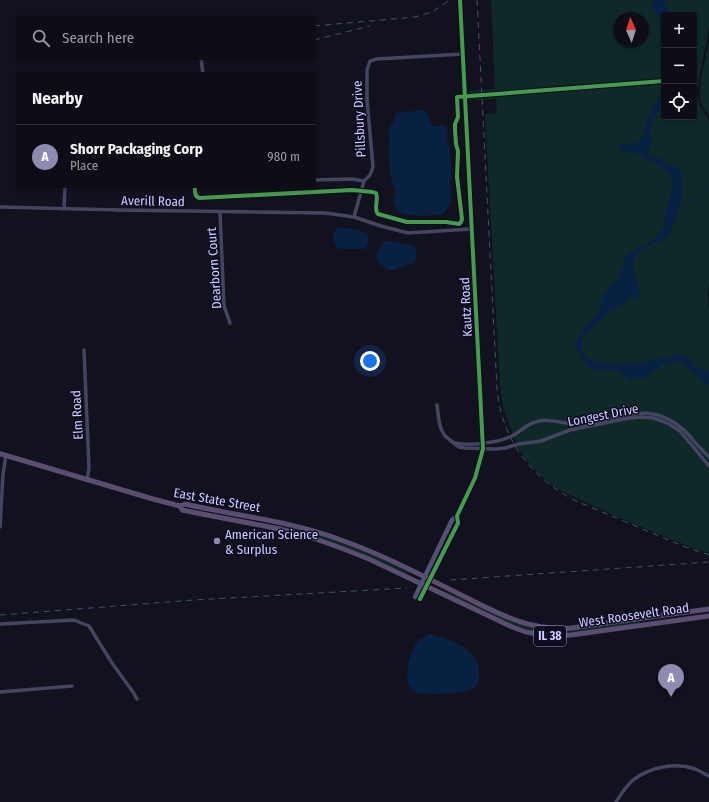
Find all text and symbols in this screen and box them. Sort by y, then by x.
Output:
north arrow [613,12,649,48]
map controls [661,12,697,120]
button: + [661,12,697,48]
search box [16,16,316,60]
icon: search [30,27,52,49]
text: Search here [62,29,134,47]
button: − [661,48,697,84]
street label: Pillsbury Drive [349,80,369,158]
button: locate [661,84,697,120]
text: Nearby [32,88,83,109]
text: Shorr Packaging Corp [70,140,203,158]
text: A [41,149,49,164]
text: 980 m [267,149,300,164]
text: Place [70,158,98,173]
street label: Averill Road [121,193,185,209]
street label: Dearborn Court [204,226,224,309]
street label: Kautz Road [457,277,475,337]
your location [360,351,380,371]
street label: Elm Road [68,390,86,440]
street label: Longest Drive [566,401,640,429]
street label: East State Street [173,485,262,515]
place label: American Science & Surplus [225,527,318,557]
marker: American Science & Surplus [212,536,222,546]
street label: West Roosevelt Road [578,600,690,630]
road number: IL 38 [534,626,566,646]
pin: A [658,664,684,697]

